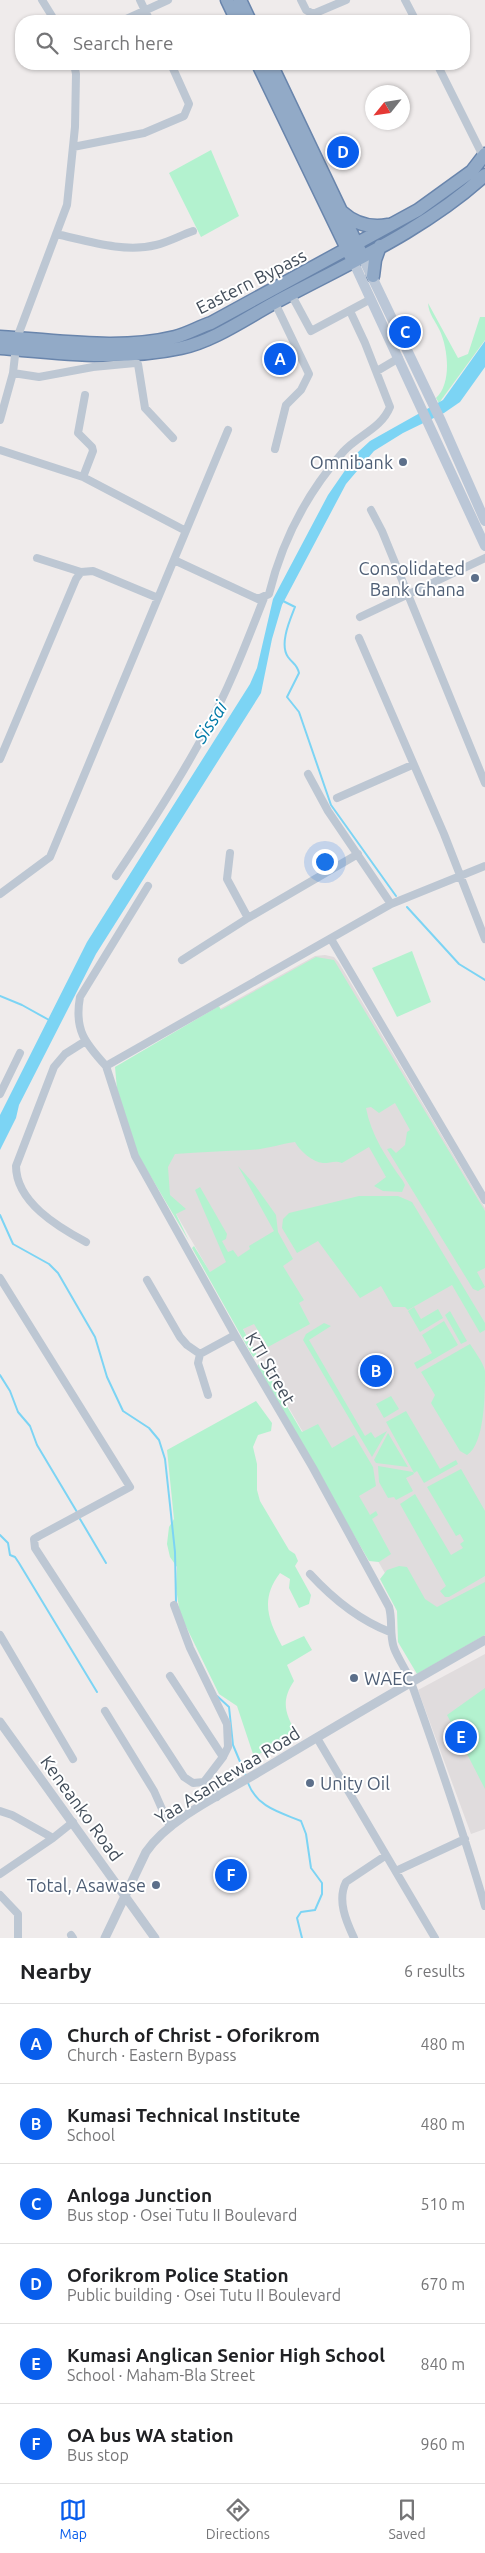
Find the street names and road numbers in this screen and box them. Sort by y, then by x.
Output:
street label: Eastern Bypass [193,245,310,317]
street label: KTI Street [242,1328,300,1408]
street label: Yaa Asantewaa Road [151,1722,303,1828]
street label: Keneanko Road [37,1751,127,1865]

